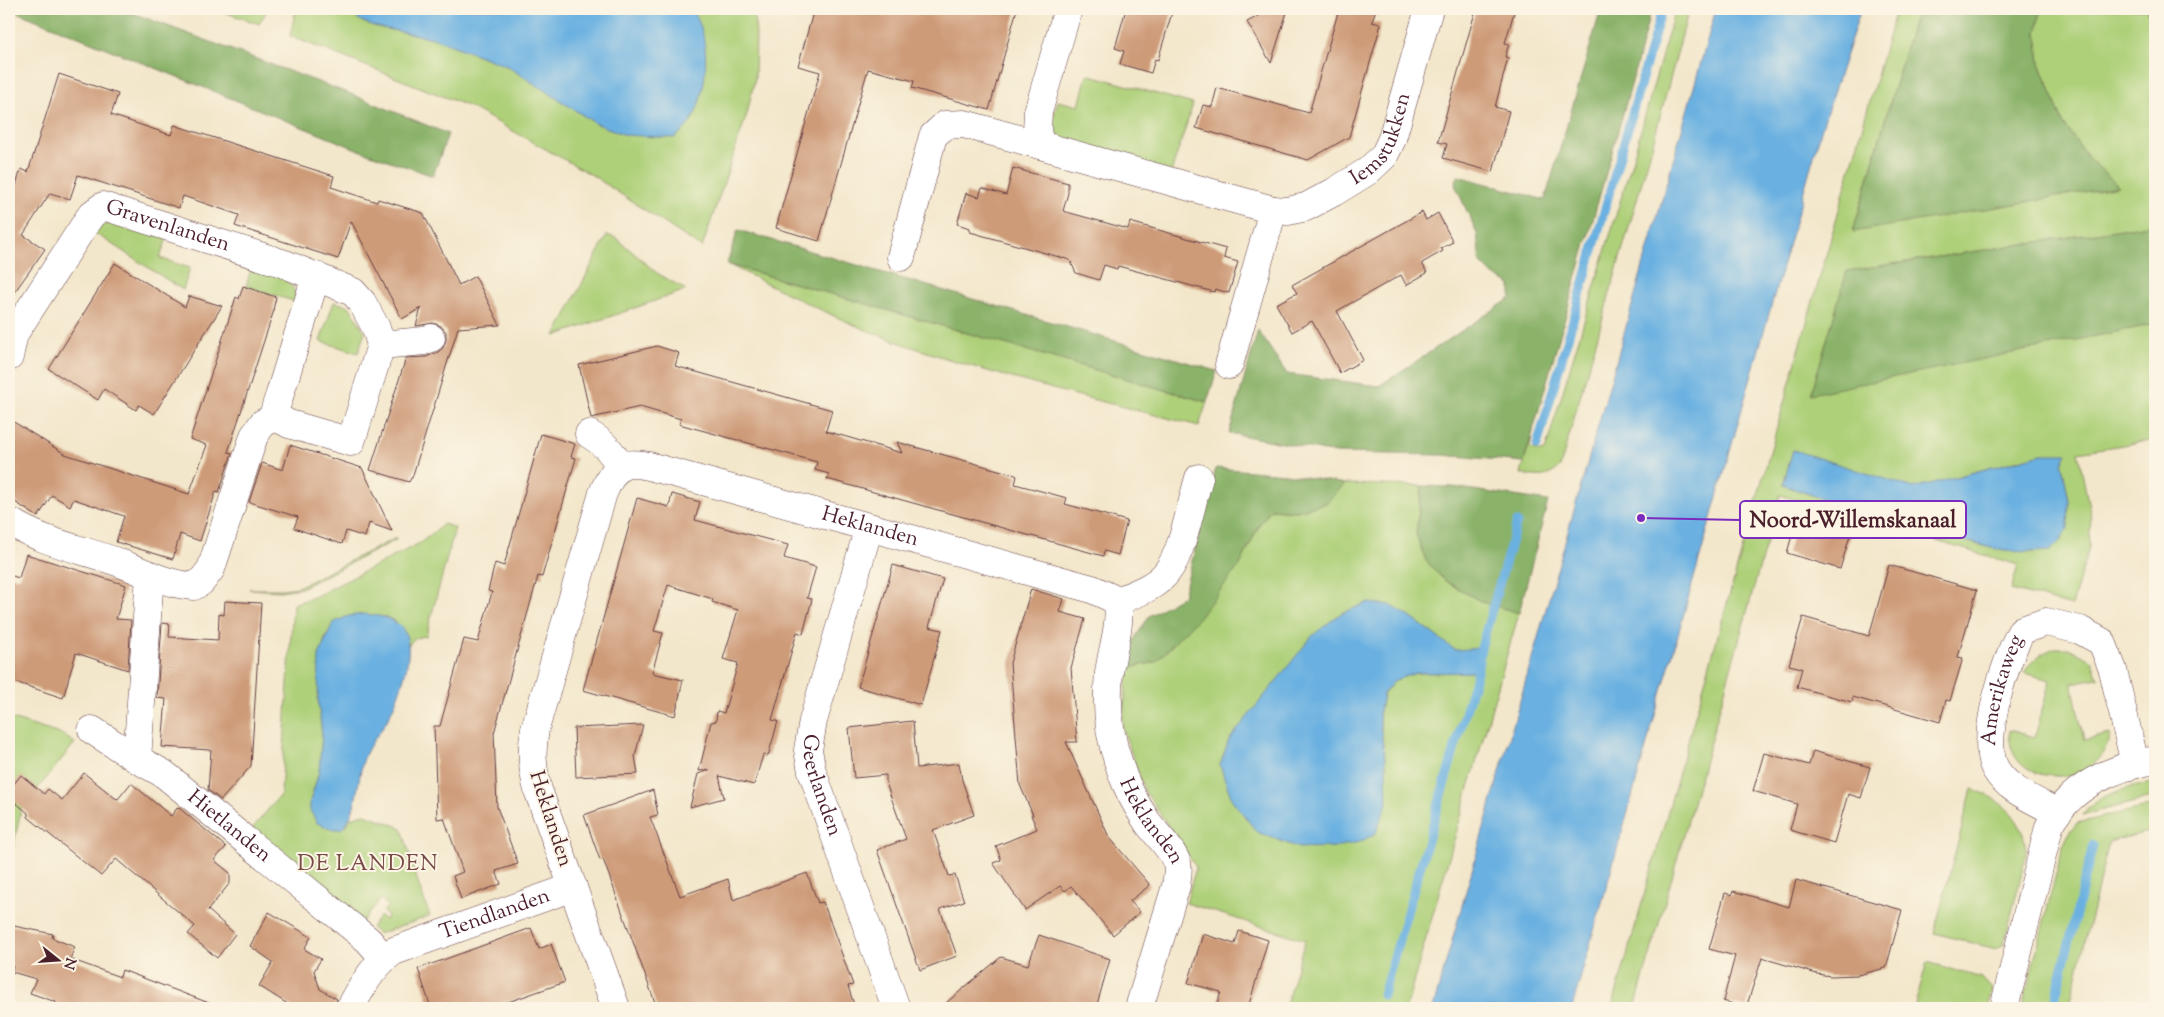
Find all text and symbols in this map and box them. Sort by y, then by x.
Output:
street label: Iemstukken [1344,89,1419,193]
street label: Gravenlanden [102,193,233,260]
street label: Heklanden [818,500,922,555]
callout: Noord-Willemskanaal [1740,501,1966,538]
text: Noord-Willemskanaal [1750,506,1957,538]
street label: Amerikaweg [1975,630,2032,747]
street label: Geerlanden [793,731,849,840]
street label: Heklanden [520,767,580,871]
street label: Heklanden [1110,773,1191,870]
street label: Hietlanden [180,783,277,870]
district label: DE LANDEN [297,849,439,881]
street label: Tiendlanden [436,881,554,948]
north arrow [32,934,82,984]
text: N [57,955,80,971]

